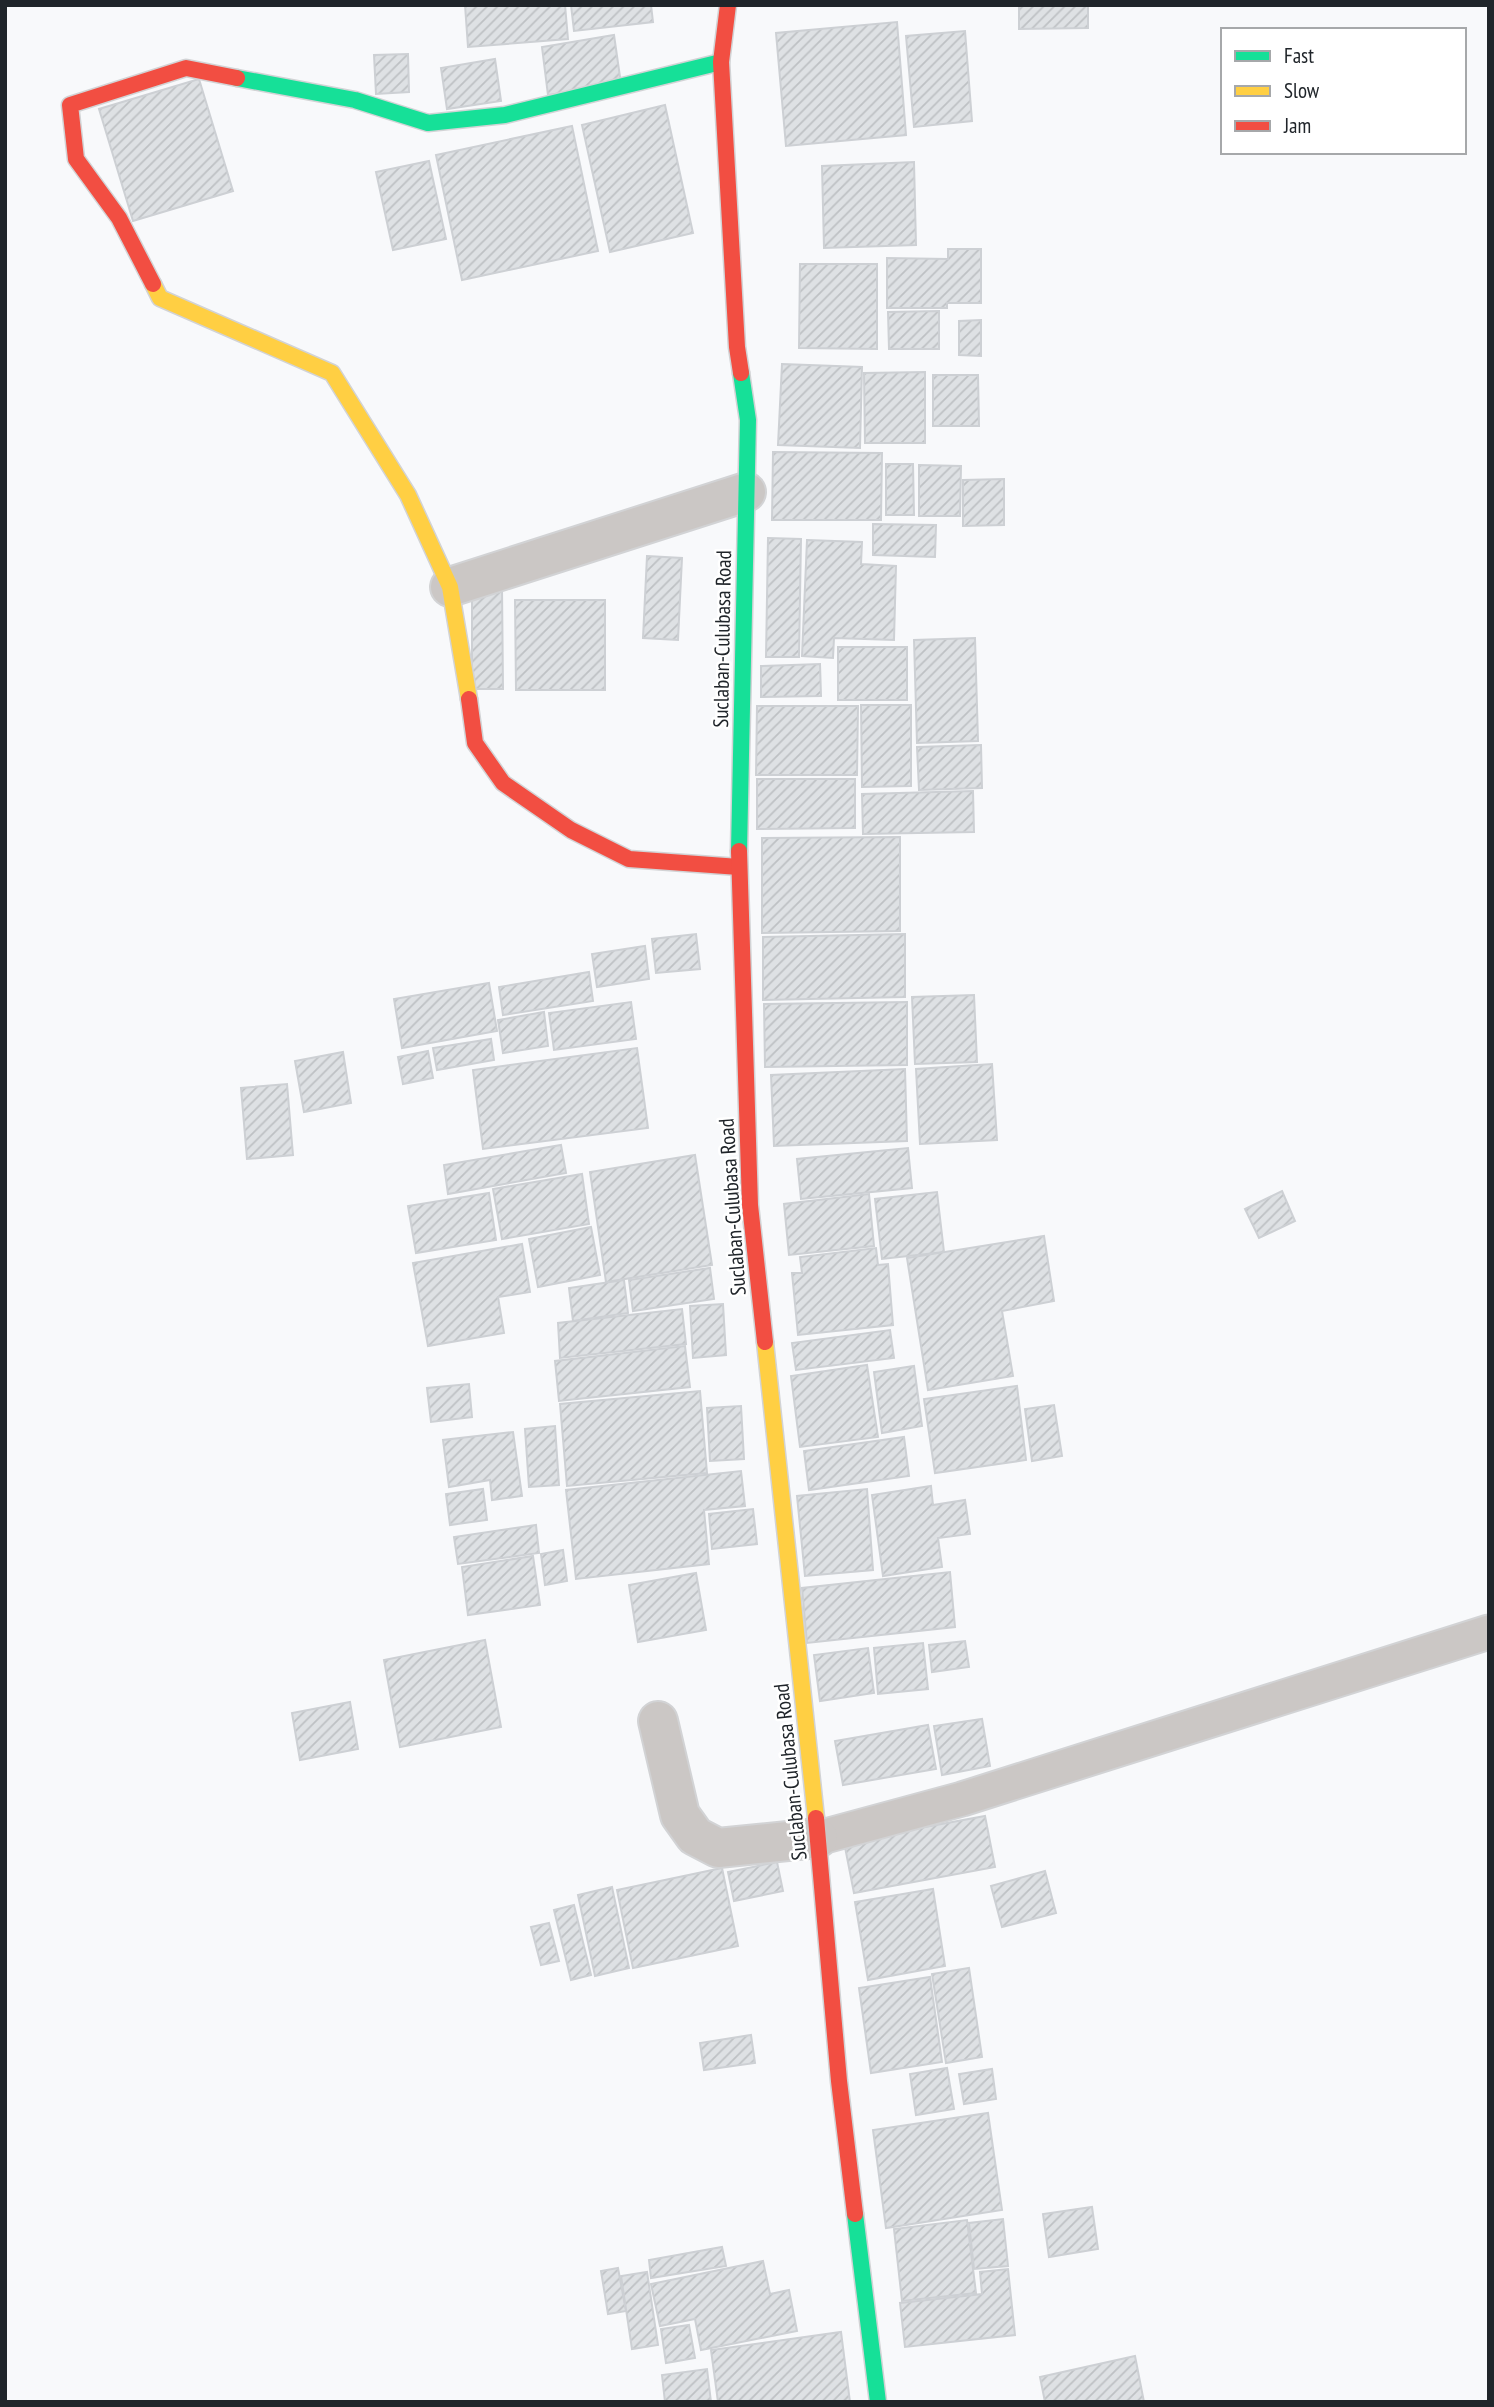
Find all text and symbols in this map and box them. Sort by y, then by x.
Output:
legend [1221,28,1466,154]
text: Fast [1284,42,1314,69]
text: Slow [1284,77,1320,104]
text: Jam [1283,112,1311,139]
street label: Suclaban-Culubasa Road [707,550,737,728]
street label: Suclaban-Culubasa Road [712,1118,752,1296]
street label: Suclaban-Culubasa Road [767,1682,813,1862]

